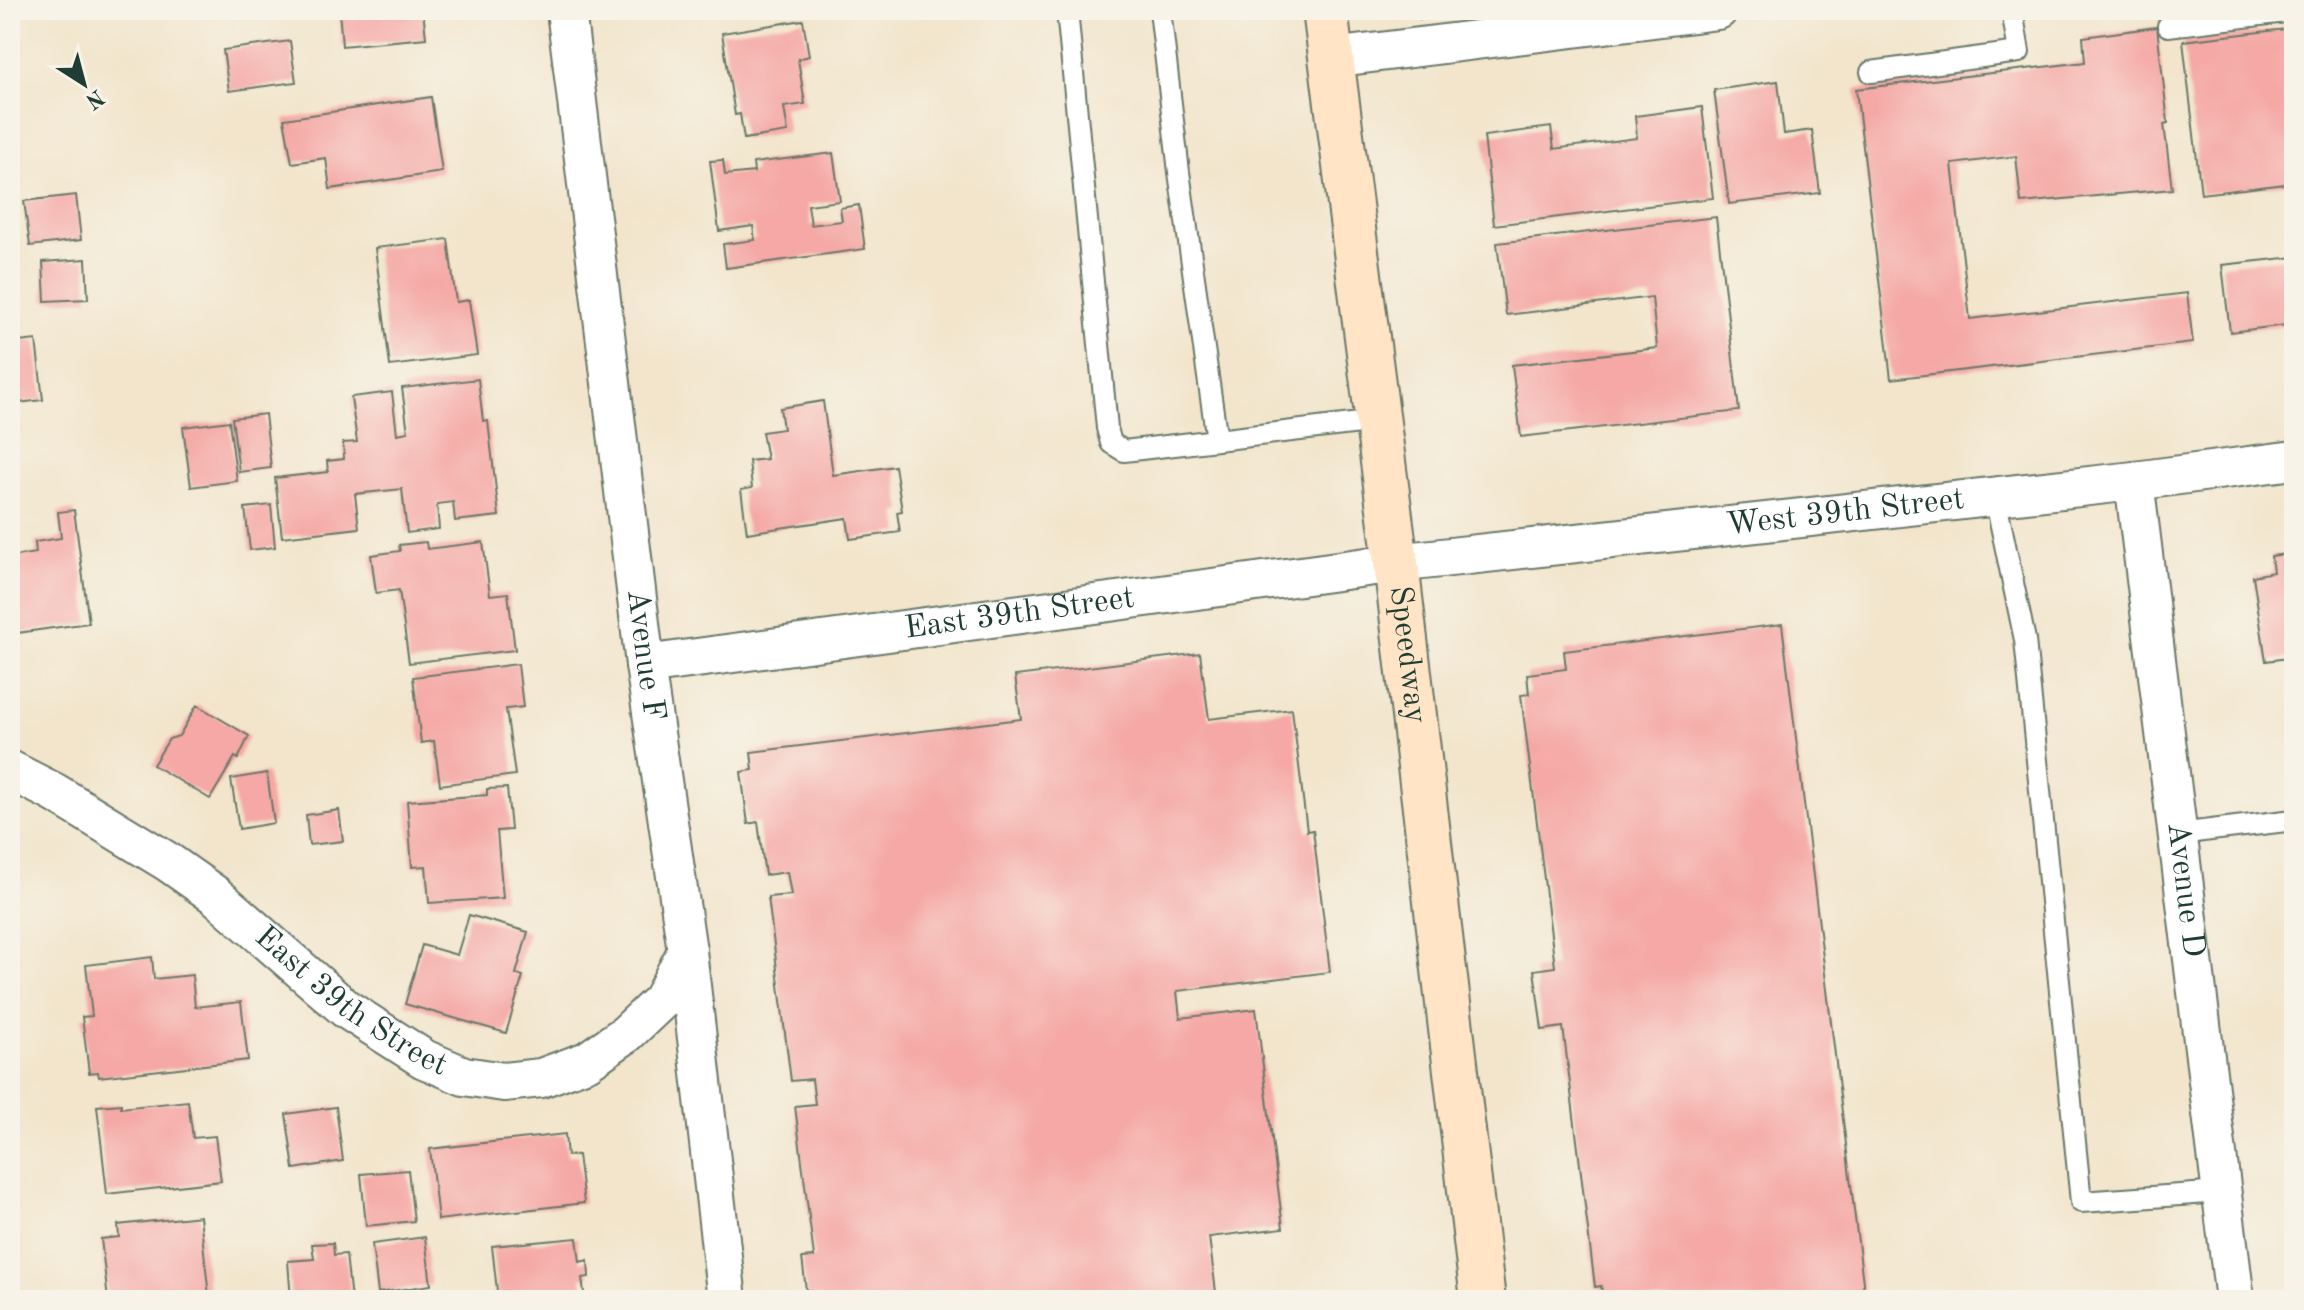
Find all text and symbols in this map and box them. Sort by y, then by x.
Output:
north arrow [44,44,124,124]
text: N [81,85,108,113]
street label: West 39th Street [1725,484,1966,542]
street label: East 39th Street [903,583,1136,646]
street label: Speedway [1383,584,1431,726]
street label: Avenue F [620,588,669,723]
street label: Avenue D [2160,821,2209,959]
street label: East 39th Street [248,921,452,1083]

